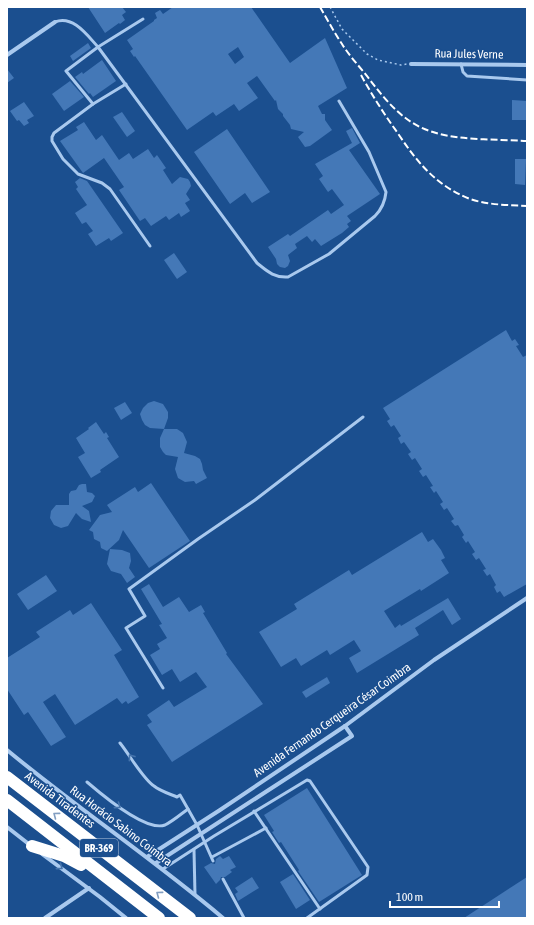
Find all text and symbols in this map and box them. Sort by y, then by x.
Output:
street label: Rua Jules Verne [434,46,504,62]
street label: Avenida Fernando Cerqueira César Coimbra [251,660,413,780]
one-way arrow [128,754,135,761]
street label: Avenida Tiradentes [22,769,98,831]
street label: Rua Horácio Sabino Coimbra [67,783,175,869]
one-way arrow [113,801,120,808]
one-way arrow [54,813,61,820]
road number: BR-369 [80,839,118,857]
one-way arrow [56,863,63,870]
scale bar [390,883,499,909]
text: 100 m [396,890,423,904]
one-way arrow [157,892,164,899]

